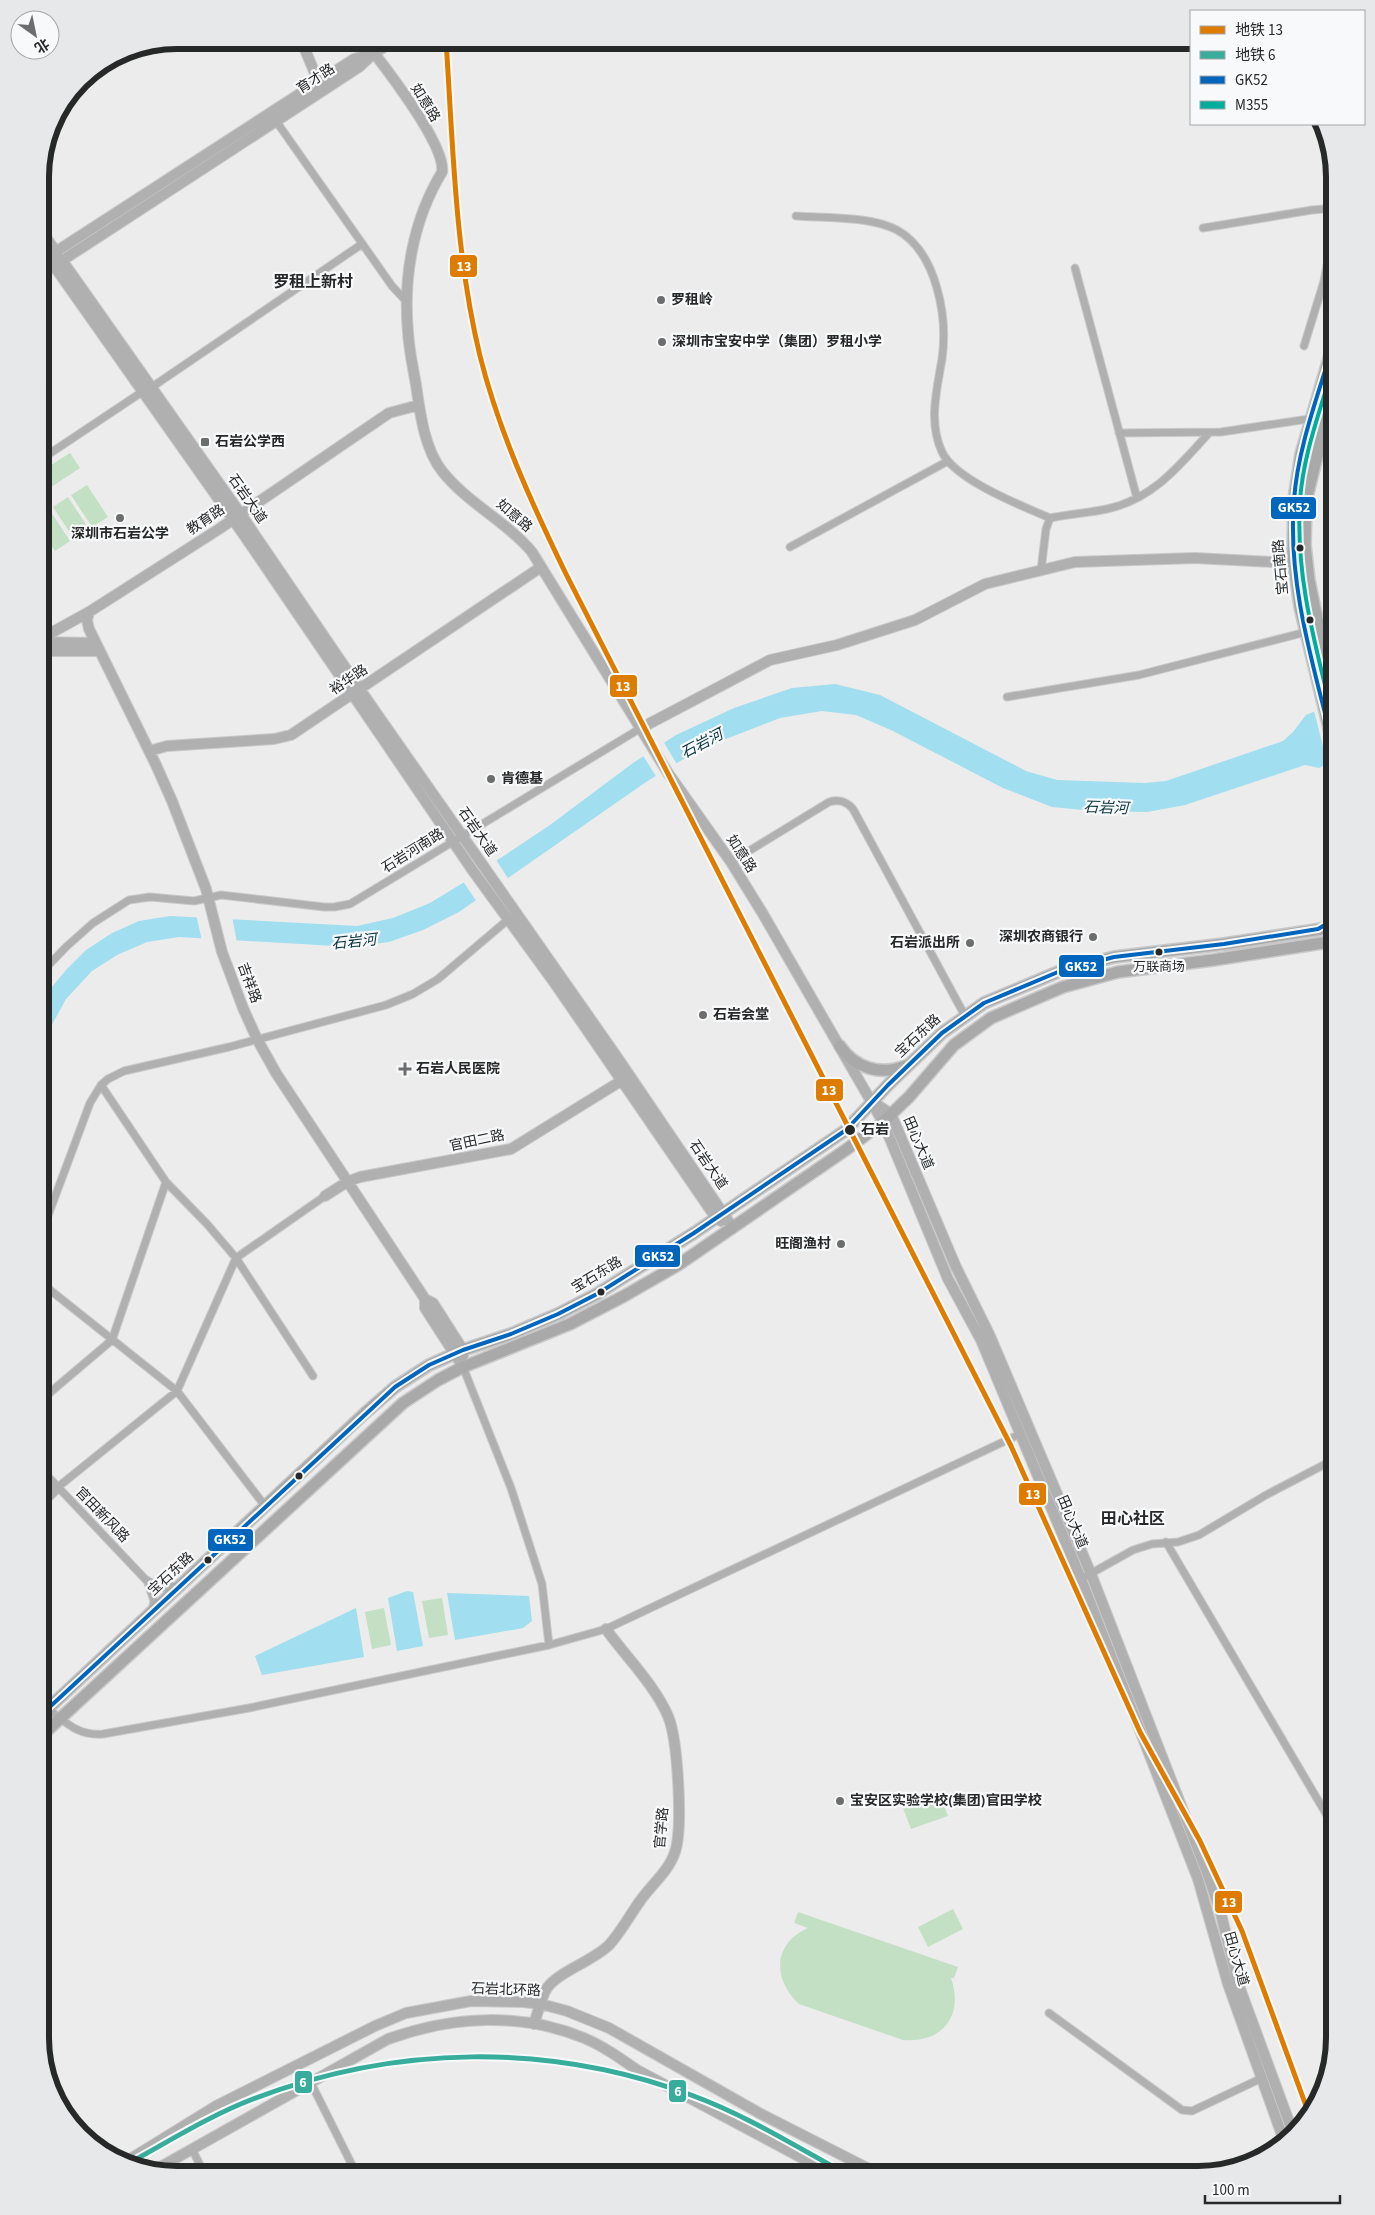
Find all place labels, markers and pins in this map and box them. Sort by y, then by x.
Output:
place label: 罗租岭 [671,290,713,310]
marker: 罗租岭 [655,294,667,306]
place label: 深圳市宝安中学（集团）罗租小学 [672,332,882,352]
marker: 深圳市宝安中学（集团）罗租小学 [656,336,668,348]
place label: 石岩公学西 [215,432,285,452]
marker: 石岩公学西 [199,436,211,448]
marker: 深圳市石岩公学 [114,512,126,524]
place label: 深圳市石岩公学 [71,524,169,544]
unlabelled marker [1295,543,1305,553]
unlabelled marker [1305,615,1315,625]
place label: 肯德基 [501,769,543,789]
marker: 肯德基 [485,773,497,785]
place label: 深圳农商银行 [999,927,1083,947]
marker: 深圳农商银行 [1087,931,1099,943]
place label: 石岩派出所 [890,933,960,953]
marker: 石岩派出所 [964,937,976,949]
marker: 万联商场 [1154,947,1164,957]
place label: 万联商场 [1133,958,1185,976]
place label: 石岩会堂 [713,1005,769,1025]
marker: 石岩会堂 [697,1009,709,1021]
place label: 石岩人民医院 [416,1059,500,1079]
marker: 石岩人民医院 [398,1062,412,1076]
place label: 石岩 [861,1120,889,1140]
marker: 石岩 [843,1123,857,1137]
place label: 旺阁渔村 [775,1234,831,1254]
marker: 旺阁渔村 [835,1238,847,1250]
unlabelled marker [596,1287,606,1297]
unlabelled marker [294,1471,304,1481]
unlabelled marker [203,1555,213,1565]
place label: 宝安区实验学校(集团)官田学校 [850,1791,1042,1811]
marker: 宝安区实验学校(集团)官田学校 [834,1795,846,1807]

